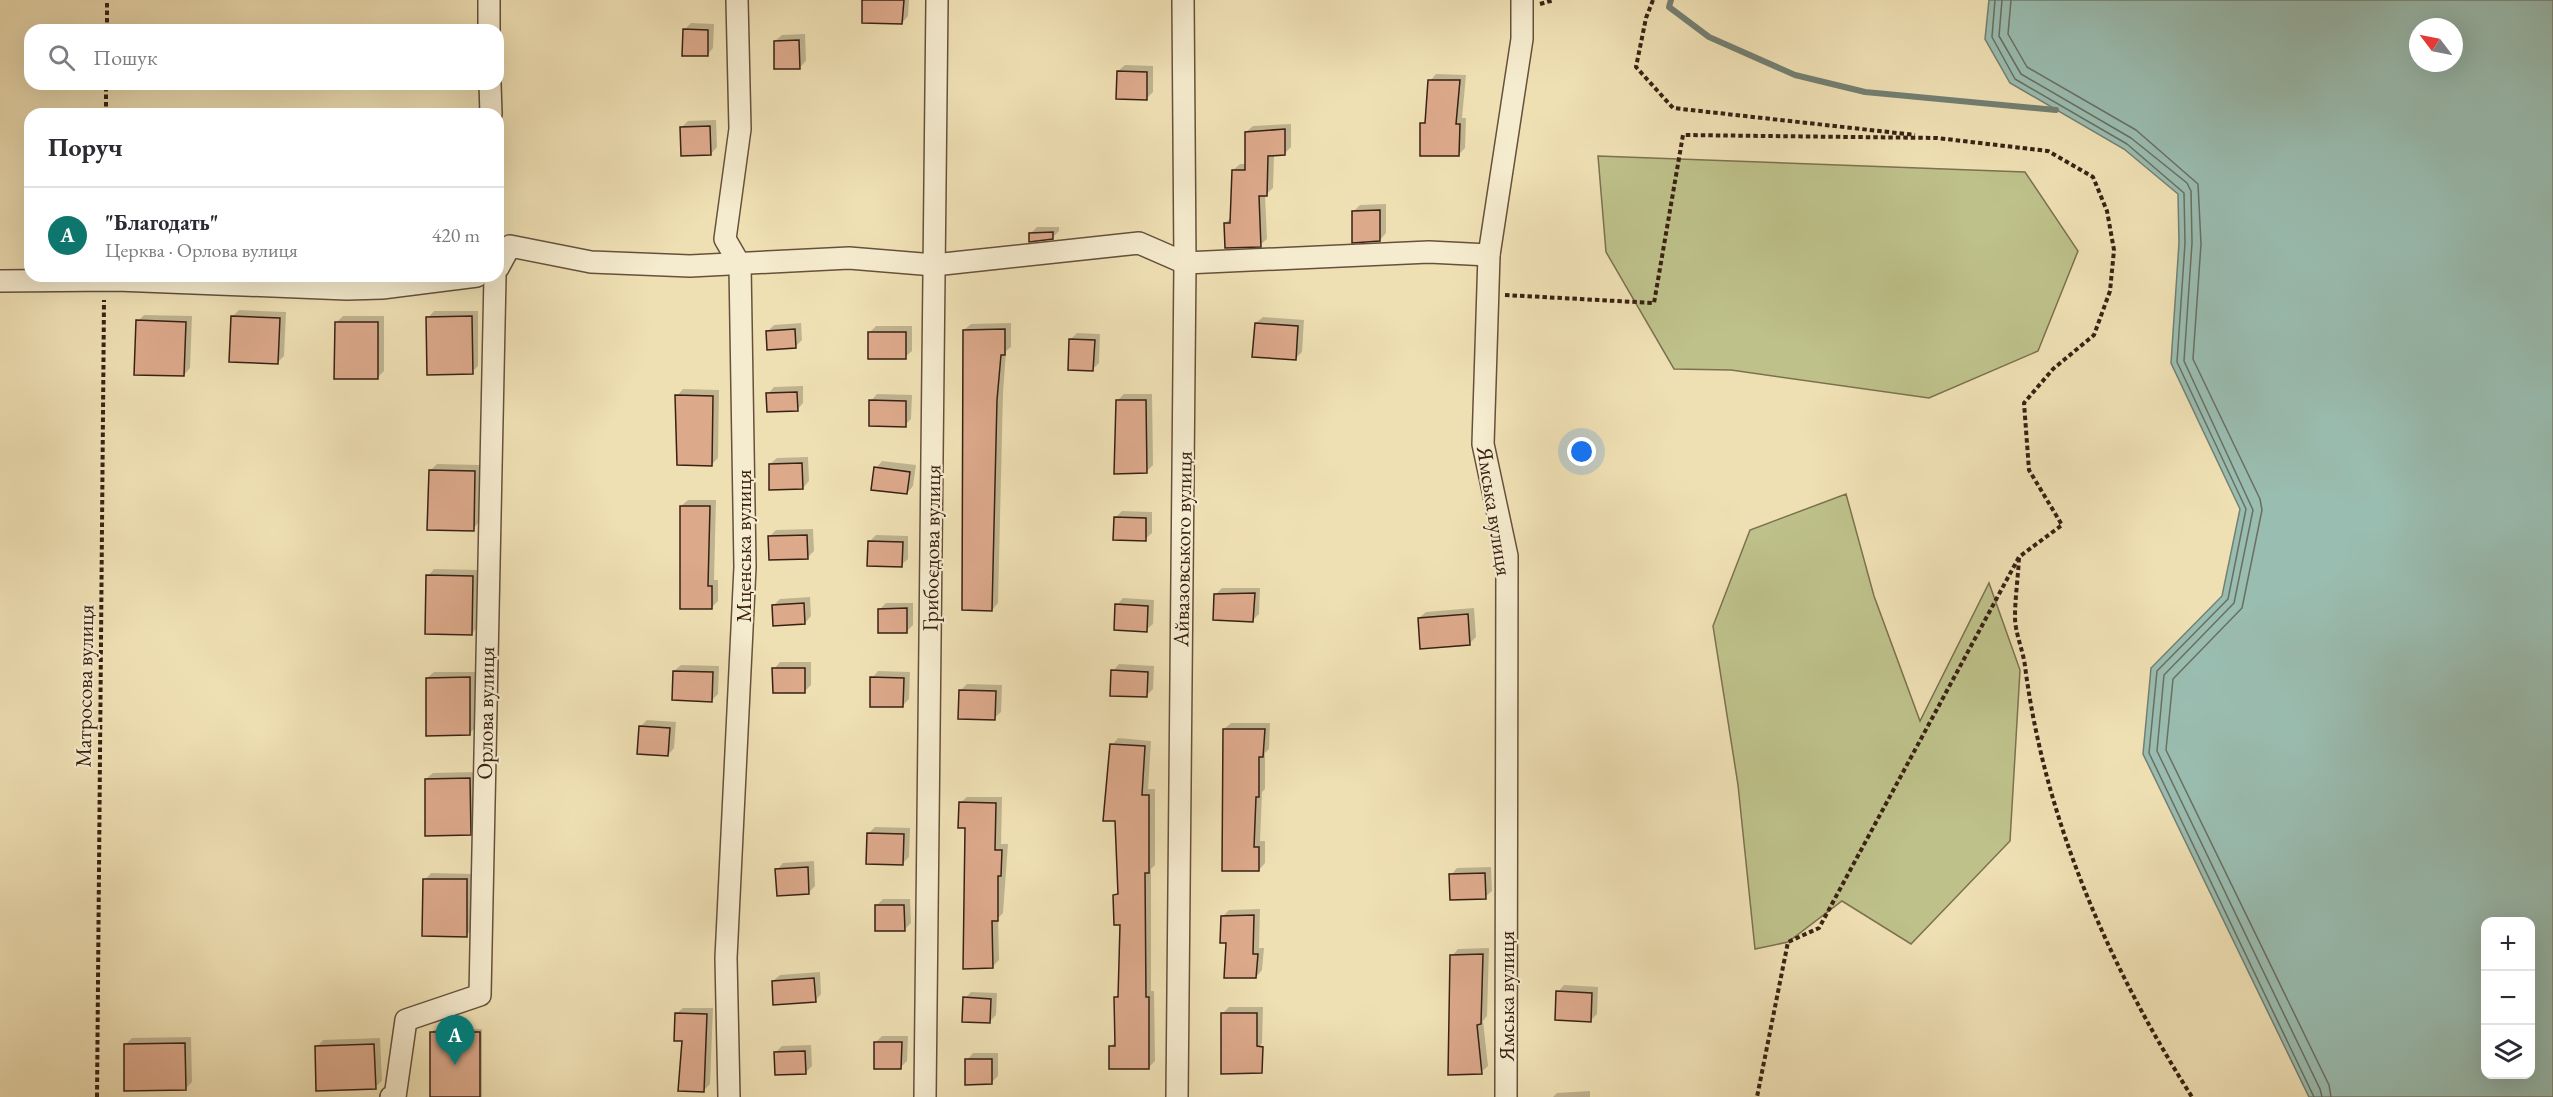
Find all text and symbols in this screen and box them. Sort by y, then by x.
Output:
north arrow [2409,18,2463,72]
search box [24,24,504,90]
icon: search [45,41,78,74]
text: Пошук [93,43,157,72]
text: Поруч [48,130,123,164]
text: "Благодать" [105,208,219,237]
text: A [60,222,75,248]
text: 420 m [432,222,480,248]
text: Церква · Орлова вулиця [105,237,298,263]
your location [1567,437,1596,466]
street label: Ямська вулиця [1470,443,1519,578]
street label: Айвазовського вулиця [1166,451,1199,648]
street label: Грибоєдова вулиця [916,464,947,632]
street label: Мценська вулиця [729,469,758,623]
street label: Матросова вулиця [69,604,100,768]
street label: Орлова вулиця [470,646,501,780]
map controls [2481,917,2535,1079]
button: + [2481,917,2535,971]
street label: Ямська вулиця [1492,931,1521,1062]
button: − [2481,971,2535,1025]
pin: A [436,1016,474,1065]
button: layers [2481,1025,2535,1079]

